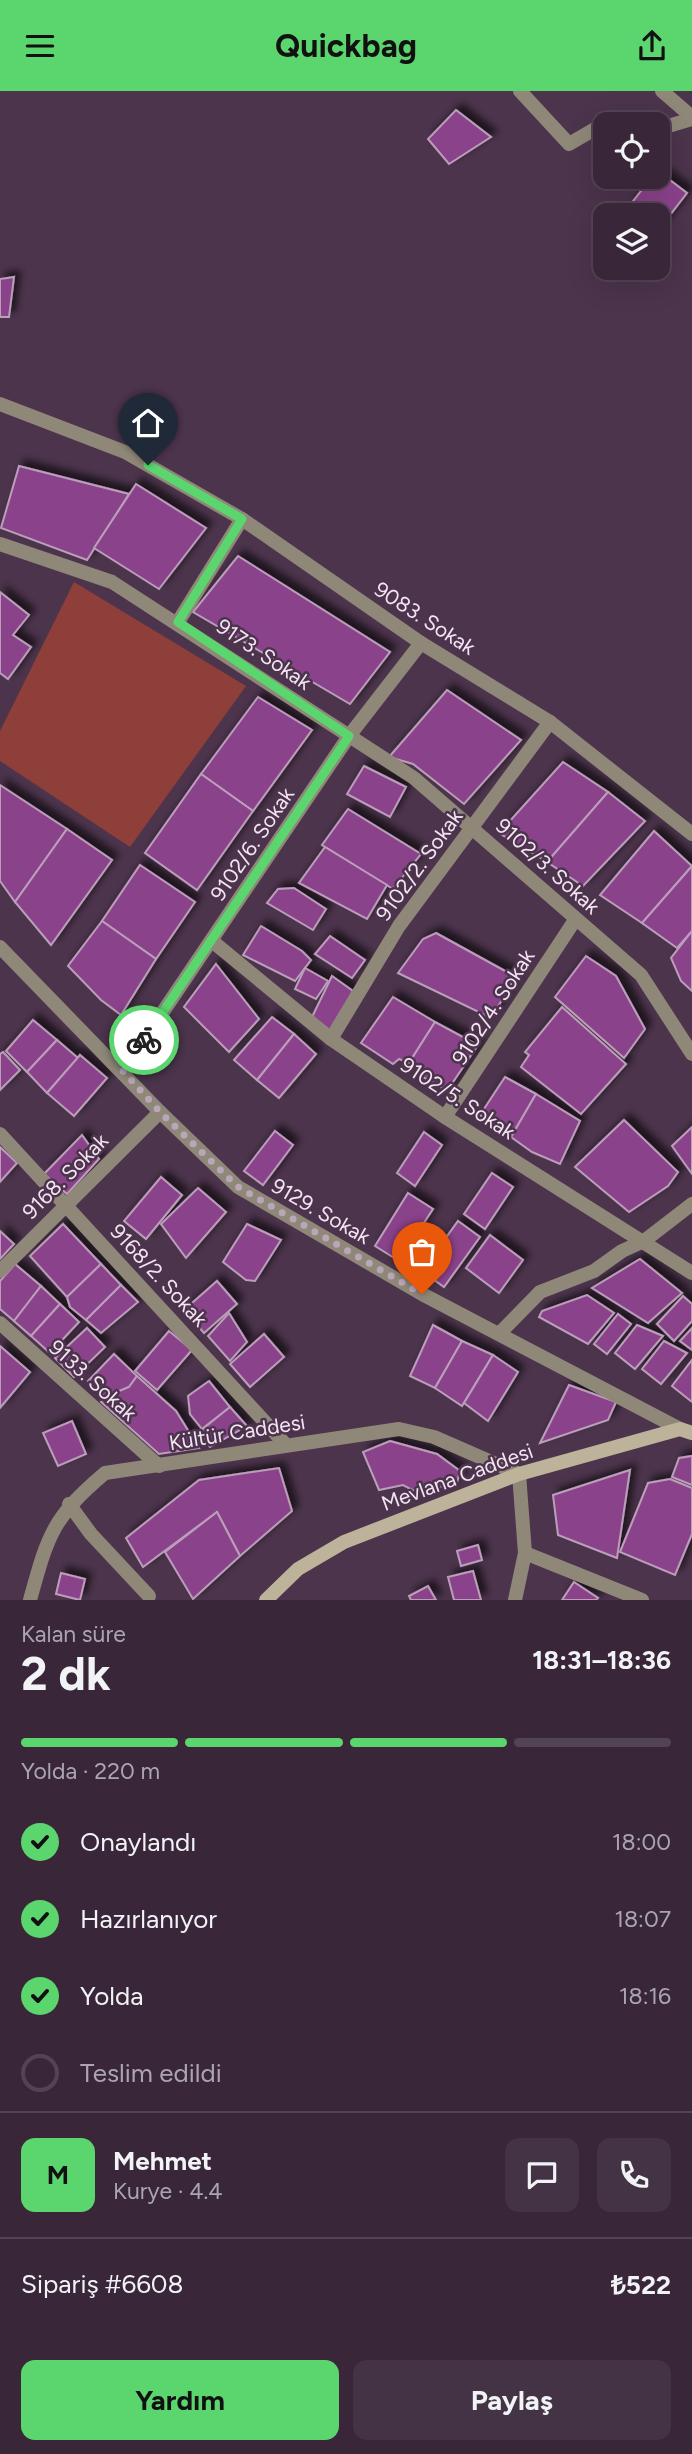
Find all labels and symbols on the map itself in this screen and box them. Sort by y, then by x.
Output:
pin [118,393,178,465]
street label: 9083. Sokak [370,576,481,660]
street label: 9173. Sokak [212,613,317,695]
street label: 9102/6. Sokak [205,782,300,905]
street label: 9102/2. Sokak [370,804,468,925]
street label: 9102/3. Sokak [491,813,606,920]
street label: 9102/4. Sokak [446,944,540,1069]
courier [109,1005,179,1075]
street label: 9102/5. Sokak [396,1052,521,1145]
street label: 9168. Sokak [17,1127,114,1224]
street label: 9129. Sokak [267,1173,375,1250]
street label: 9168/2. Sokak [105,1219,213,1332]
pin [392,1222,452,1294]
street label: 9133. Sokak [44,1334,142,1426]
street label: Kültür Caddesi [167,1409,307,1455]
street label: Mevlana Caddesi [378,1438,536,1516]

